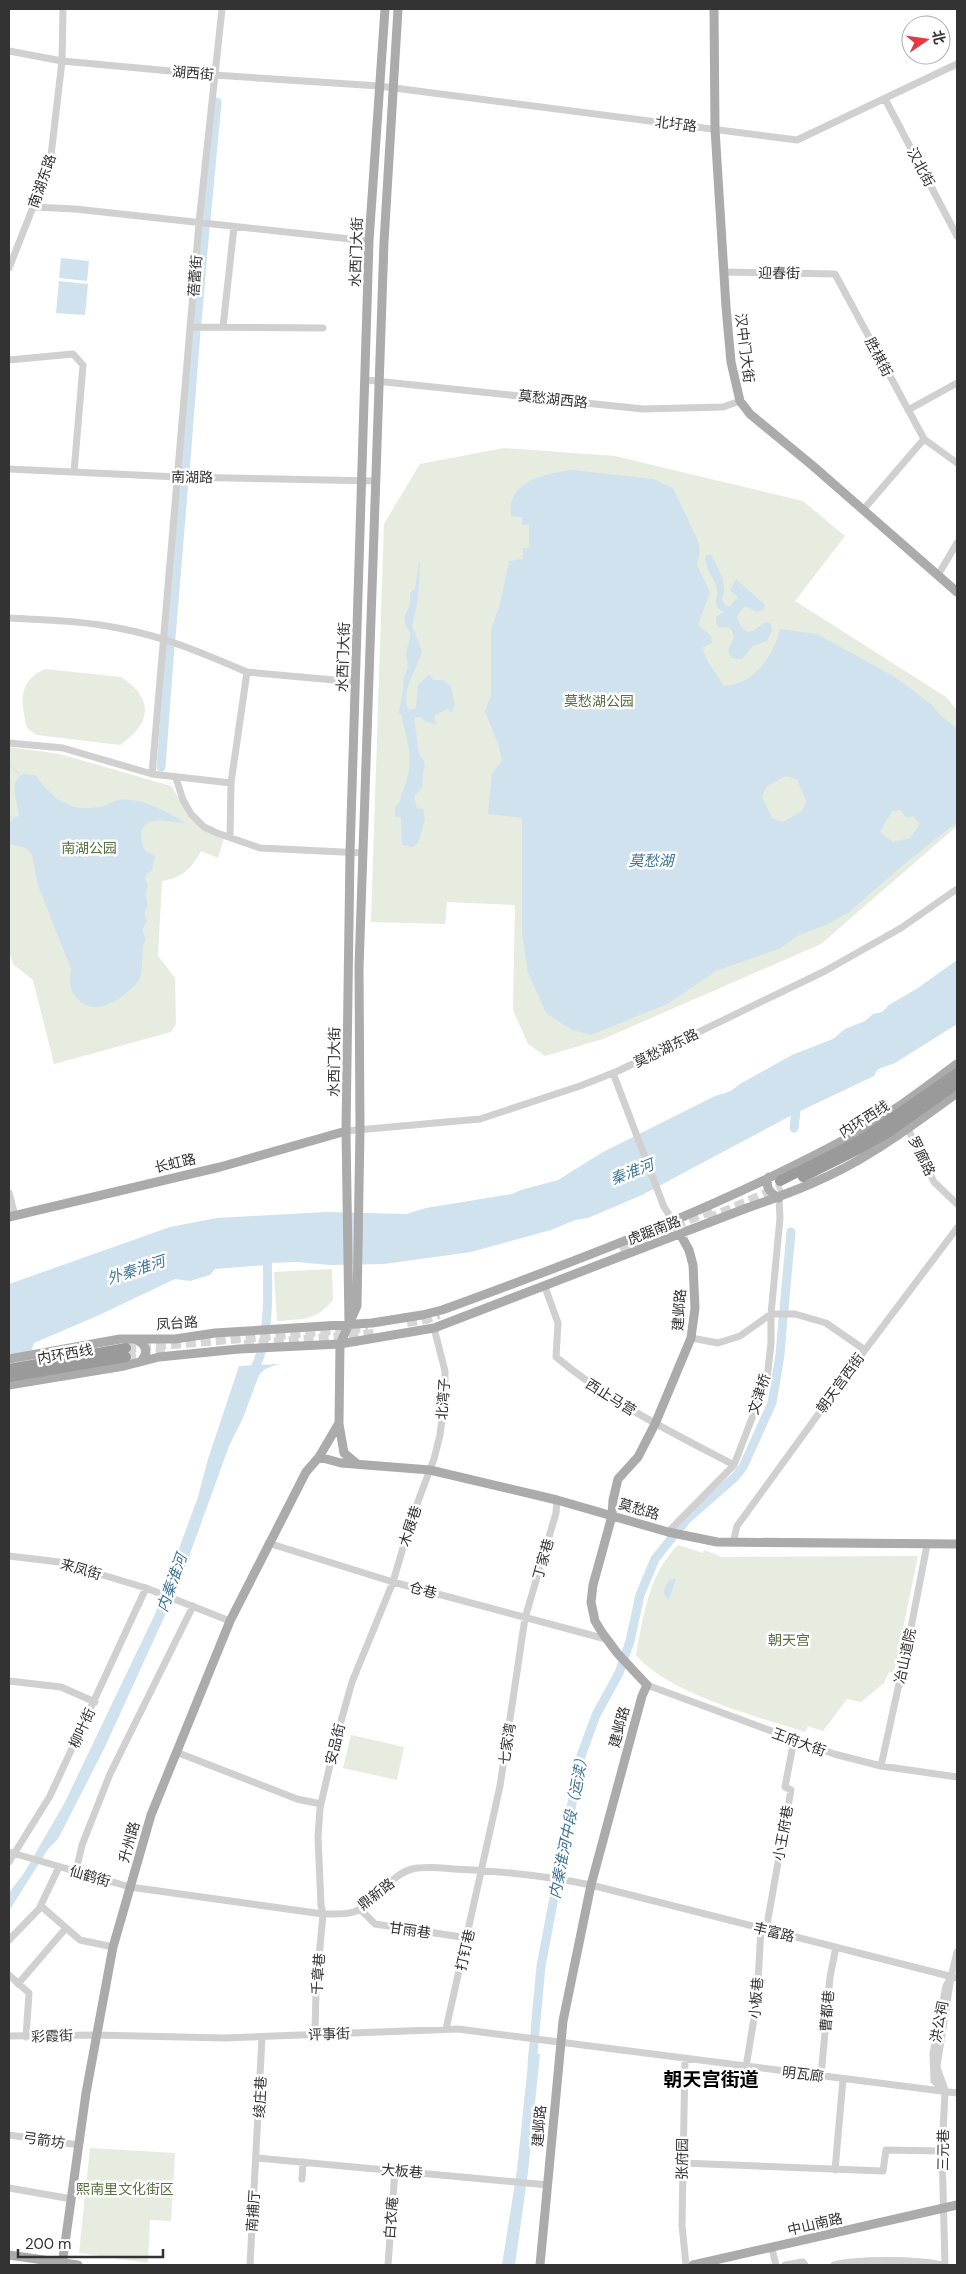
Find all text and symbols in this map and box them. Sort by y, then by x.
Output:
north arrow [901,15,951,65]
text: 北 [928,28,949,46]
street label: 湖西街 [171,62,215,84]
street label: 北圩路 [654,113,698,135]
street label: 汉北街 [903,144,939,190]
street label: 南湖东路 [24,152,60,210]
street label: 水西门大街 [346,217,366,287]
street label: 蓓蕾街 [184,254,206,298]
street label: 迎春街 [758,264,800,282]
street label: 汉中门大街 [732,312,758,384]
street label: 胜棋街 [861,334,897,380]
street label: 莫愁湖西路 [517,386,589,412]
street label: 南湖路 [171,468,213,486]
street label: 水西门大街 [333,622,353,692]
park label: 莫愁湖公园 [564,692,634,710]
park label: 南湖公园 [61,839,117,857]
water label: 莫愁湖 [628,851,675,871]
street label: 莫愁湖东路 [631,1025,701,1071]
street label: 水西门大街 [324,1027,344,1097]
street label: 内环西线 [835,1097,893,1141]
street label: 罗廊路 [905,1133,939,1179]
street label: 长虹路 [153,1150,197,1176]
water label: 秦淮河 [607,1154,659,1189]
street label: 虎踞南路 [625,1212,683,1248]
water label: 外秦淮河 [104,1250,170,1289]
street label: 建邺路 [669,1288,689,1332]
street label: 凤台路 [155,1313,199,1333]
street label: 内环西线 [36,1340,94,1368]
street label: 朝天宫西街 [812,1349,868,1417]
street label: 文津桥 [744,1371,774,1417]
street label: 西止马营 [582,1375,640,1419]
street label: 北湾子 [433,1377,453,1421]
street label: 莫愁路 [616,1495,662,1523]
street label: 木屐巷 [395,1503,425,1549]
street label: 丁家巷 [529,1536,557,1582]
water label: 内秦淮河 [152,1549,193,1615]
street label: 来凤街 [58,1555,104,1583]
street label: 仓巷 [407,1578,439,1602]
street label: 冶山道院 [890,1627,920,1685]
park label: 朝天宫 [768,1631,810,1649]
street label: 建邺路 [605,1704,633,1750]
street label: 柳叶街 [65,1705,99,1751]
street label: 安品街 [321,1721,349,1767]
street label: 七家湾 [495,1722,519,1766]
street label: 王府大街 [770,1724,828,1760]
water label: 内秦淮河中段（运渎） [545,1749,593,1901]
street label: 小王府巷 [769,1804,797,1862]
street label: 升州路 [115,1819,143,1865]
street label: 仙鹤街 [67,1862,113,1890]
street label: 鼎新路 [354,1874,398,1914]
street label: 甘雨巷 [388,1918,432,1942]
street label: 丰富路 [751,1918,797,1946]
street label: 打钉巷 [452,1928,478,1972]
street label: 千章巷 [308,1952,328,1996]
street label: 小板巷 [745,1976,767,2020]
street label: 曹都巷 [816,1989,838,2033]
street label: 洪公祠 [926,2000,952,2044]
street label: 评事街 [308,2024,350,2044]
street label: 彩霞街 [31,2026,73,2046]
street label: 明瓦廊 [781,2063,825,2085]
district label: 朝天宫街道 [663,2067,759,2092]
street label: 绫庄巷 [250,2076,270,2118]
street label: 建邺路 [528,2104,550,2148]
street label: 弓箭坊 [22,2128,66,2152]
street label: 三元巷 [934,2129,952,2171]
street label: 张府园 [673,2138,691,2180]
street label: 大板巷 [380,2160,424,2182]
park label: 熙南里文化街区 [76,2180,174,2198]
street label: 南捕厅 [243,2189,263,2233]
street label: 白衣庵 [381,2196,401,2240]
street label: 中山南路 [786,2209,844,2239]
scale bar [18,2226,162,2258]
text: 200 m [25,2234,71,2254]

